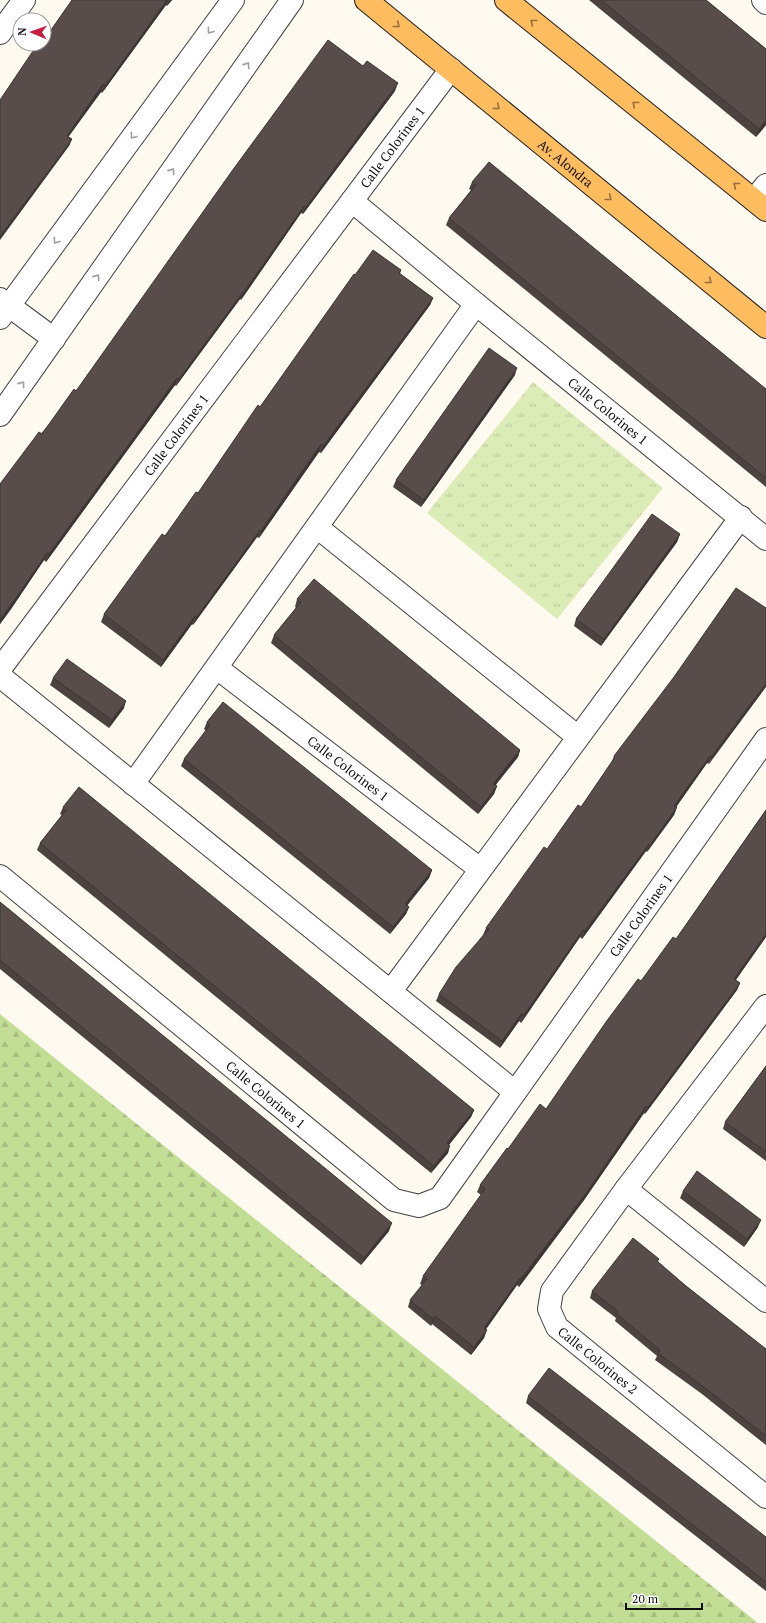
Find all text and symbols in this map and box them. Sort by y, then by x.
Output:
north arrow [12,12,52,52]
one-way arrow [392,20,399,27]
one-way arrow [531,20,538,27]
text: N [15,27,29,36]
one-way arrow [208,27,215,34]
one-way arrow [242,62,249,69]
one-way arrow [632,101,639,108]
street label: Calle Colorines 1 [356,102,429,192]
one-way arrow [493,103,500,110]
one-way arrow [131,132,138,139]
street label: Av. Alondra [534,135,598,192]
one-way arrow [167,168,175,175]
one-way arrow [733,183,740,190]
one-way arrow [604,194,611,201]
one-way arrow [53,237,61,244]
one-way arrow [92,275,99,282]
one-way arrow [705,276,712,283]
street label: Calle Colorines 1 [564,373,652,449]
one-way arrow [17,381,24,388]
street label: Calle Colorines 1 [139,390,213,479]
street label: Calle Colorines 1 [304,731,392,805]
street label: Calle Colorines 1 [605,870,676,960]
street label: Calle Colorines 1 [222,1056,309,1133]
street label: Calle Colorines 2 [554,1322,641,1398]
scale bar [626,1585,702,1611]
text: 20 m [632,1591,659,1606]

